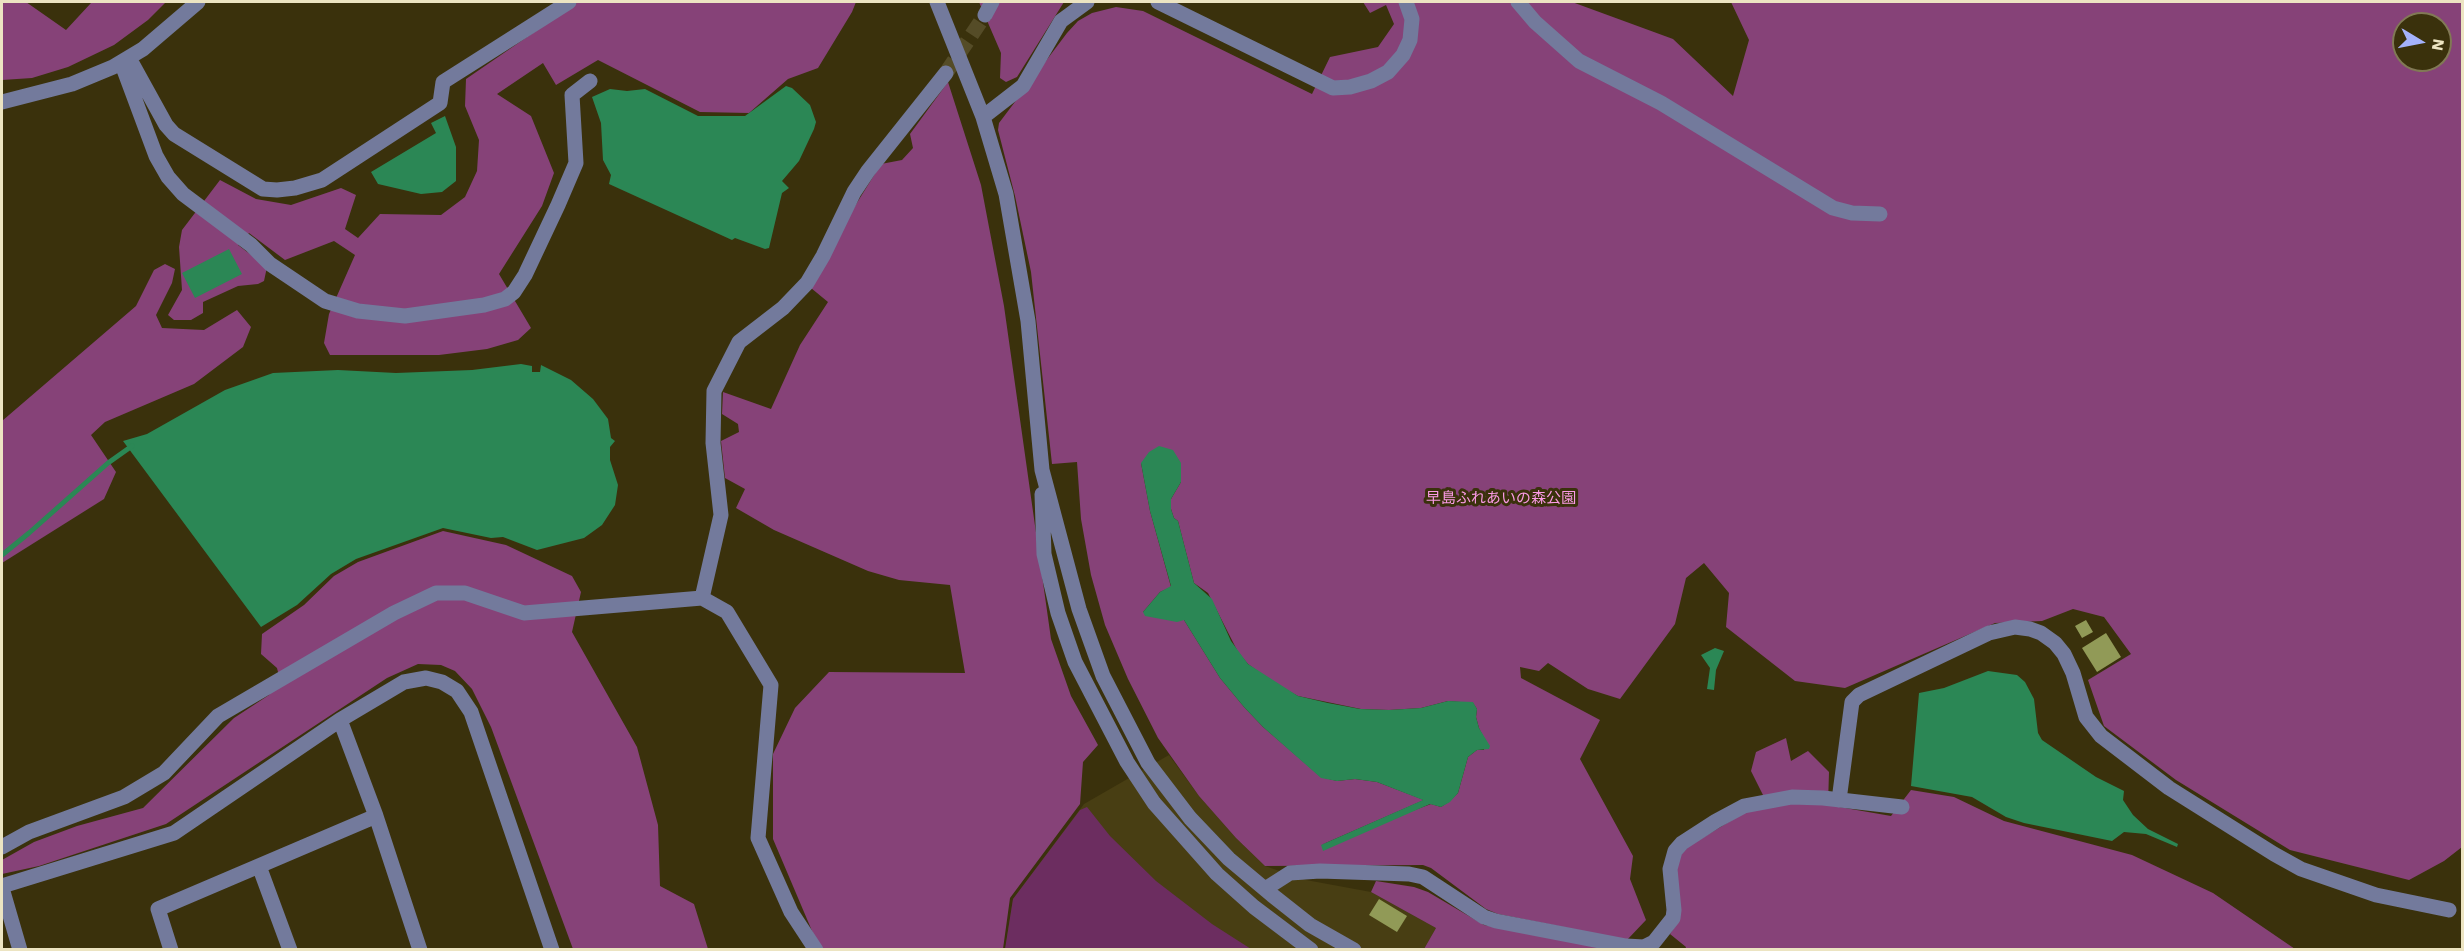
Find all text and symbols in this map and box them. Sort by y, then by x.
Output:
north arrow [2392,12,2452,72]
text: N [2428,37,2449,52]
park label: 早島ふれあいの森公園 [1426,490,1576,508]

